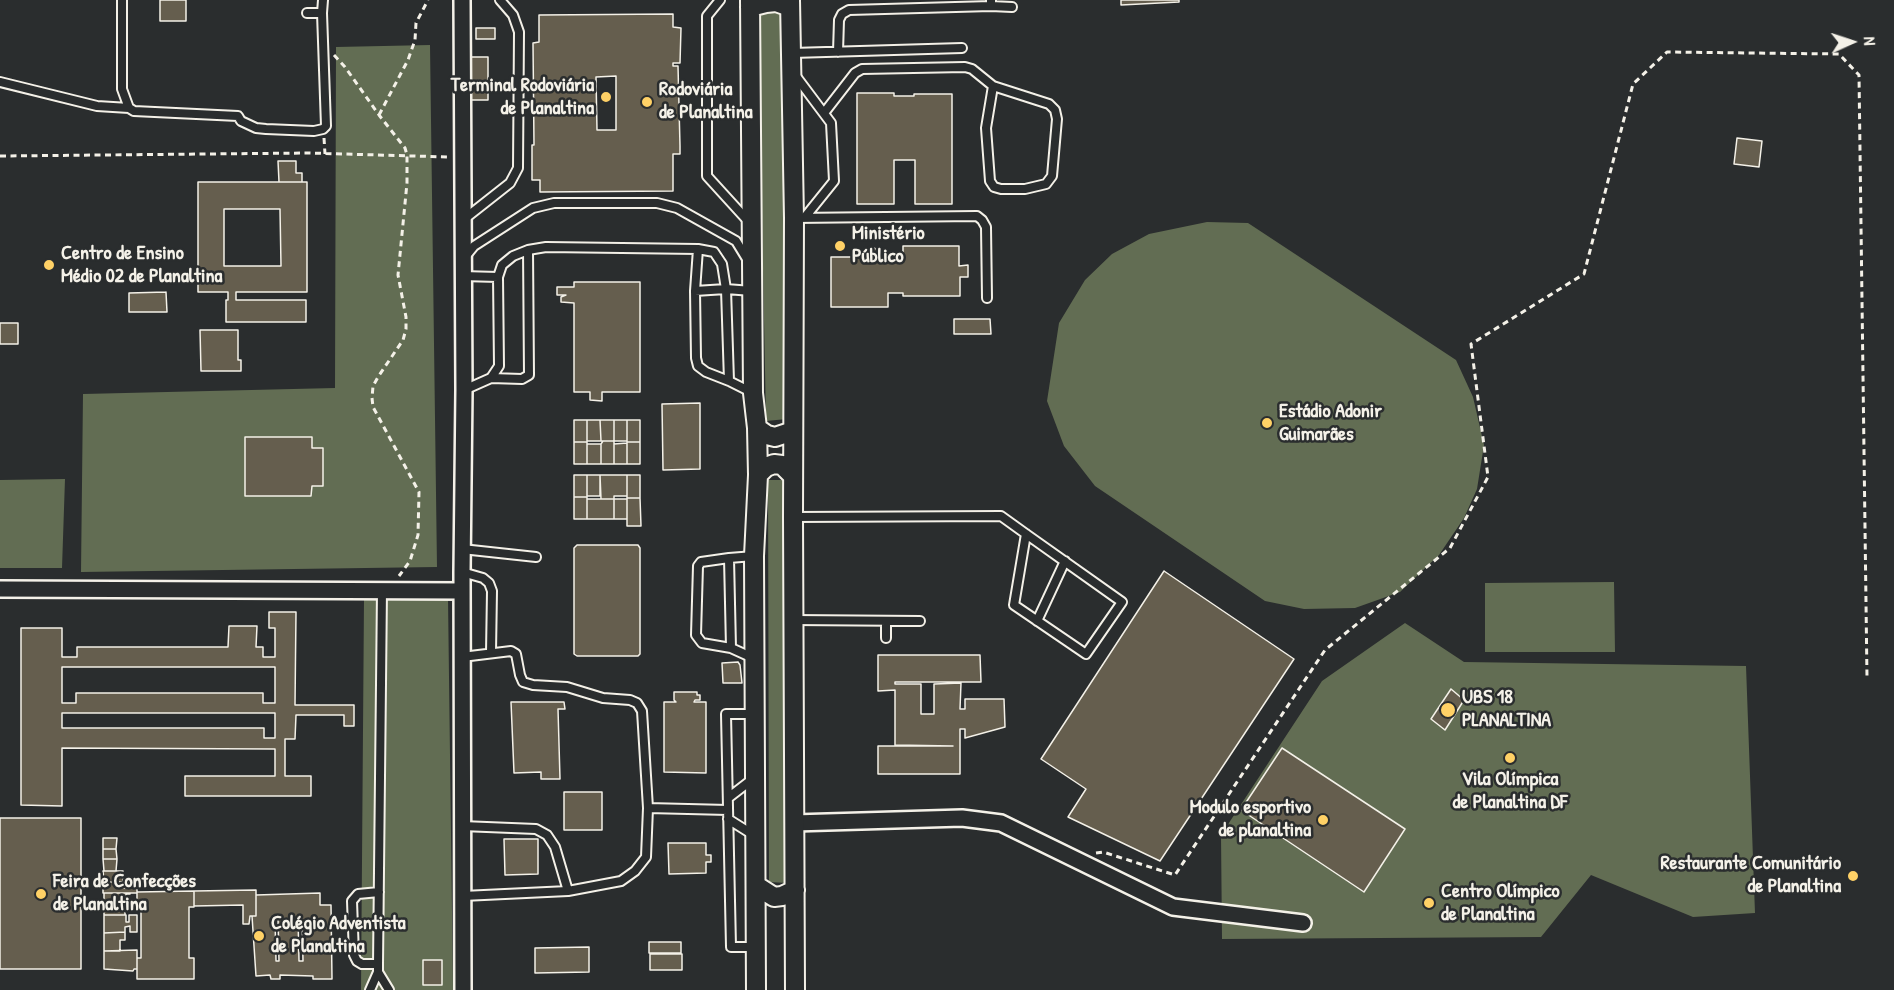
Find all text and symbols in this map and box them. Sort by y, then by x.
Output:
north arrow [1822,12,1882,72]
text: N [1859,36,1881,46]
place label: Terminal Rodoviária de Planaltina [451,74,594,121]
place label: Rodoviária de Planaltina [659,78,753,125]
marker: Terminal Rodoviária de Planaltina [599,90,613,104]
marker: Rodoviária de Planaltina [640,95,654,109]
place label: Ministério Público [852,222,925,269]
marker: Ministério Público [833,239,847,253]
place label: Centro de Ensino Médio 02 de Planaltina [61,242,222,289]
marker: Centro de Ensino Médio 02 de Planaltina [42,258,56,272]
place label: Estádio Adonir Guimarães [1279,400,1382,447]
marker: Estádio Adonir Guimarães [1260,416,1274,430]
place label: UBS 18 PLANALTINA [1462,686,1551,733]
marker: UBS 18 PLANALTINA [1439,701,1457,719]
marker: Vila Olímpica de Planaltina DF [1503,751,1517,765]
place label: Vila Olímpica de Planaltina DF [1452,768,1568,815]
place label: Modulo esportivo de planaltina [1190,796,1311,843]
marker: Modulo esportivo de planaltina [1316,813,1330,827]
place label: Restaurante Comunitário de Planaltina [1660,852,1841,899]
marker: Restaurante Comunitário de Planaltina [1846,869,1860,883]
place label: Feira de Confecções de Planaltina [53,870,196,917]
place label: Centro Olímpico de Planaltina [1441,880,1560,927]
marker: Feira de Confecções de Planaltina [34,887,48,901]
marker: Centro Olímpico de Planaltina [1422,896,1436,910]
place label: Colégio Adventista de Planaltina [271,912,406,959]
marker: Colégio Adventista de Planaltina [252,929,266,943]

